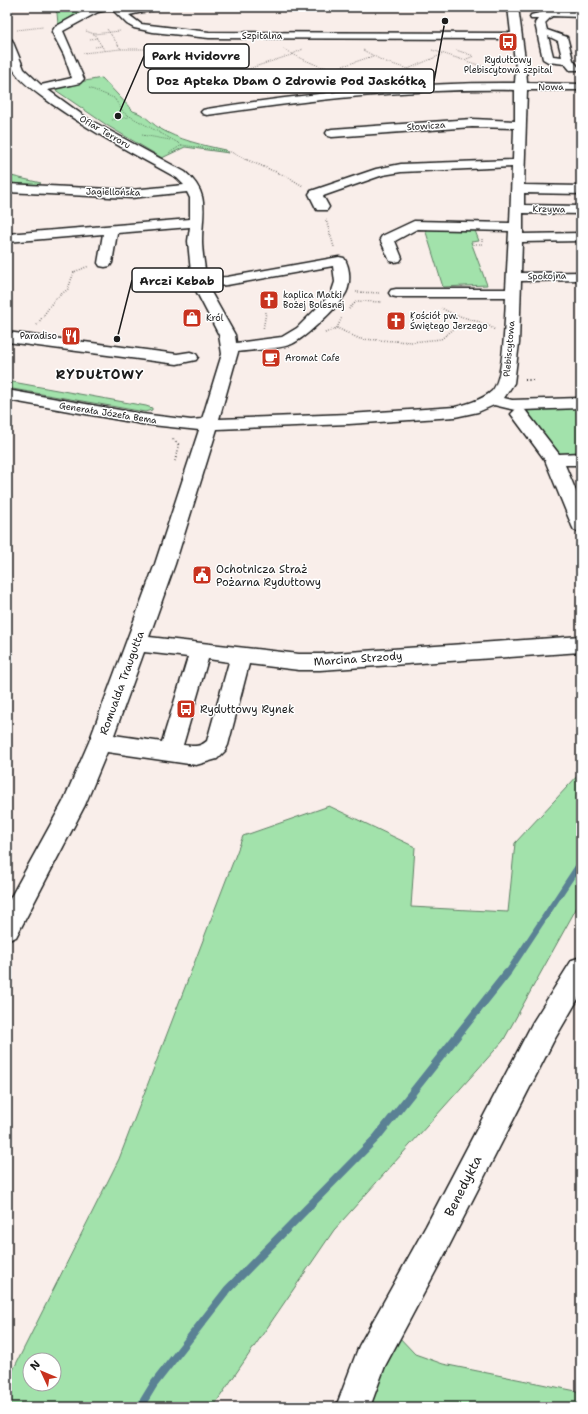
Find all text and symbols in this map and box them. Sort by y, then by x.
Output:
street label: Szpitalna [242,30,283,42]
bus stop icon: Rydułtowy Plebiscytowa szpital [497,31,519,53]
callout: Park Hvidovre [144,44,249,68]
text: Park Hvidovre [152,48,240,64]
place label: Rydułtowy Plebiscytowa szpital [464,54,553,76]
callout: Doz Apteka Dbam O Zdrowie Pod Jaskółką [148,69,434,93]
text: Doz Apteka Dbam O Zdrowie Pod Jaskółką [156,73,427,89]
street label: Nowa [538,81,564,93]
street label: Ofiar Terroru [77,113,133,151]
street label: Słowicza [406,119,446,133]
street label: Jagiellońska [86,186,141,198]
street label: Krzywa [532,203,566,215]
callout: Arczi Kebab [132,268,223,292]
street label: Spokojna [527,270,567,282]
text: Arczi Kebab [140,273,214,289]
church icon: kaplica Matki Bożej Bolesnej [258,289,280,311]
place label: kaplica Matki Bożej Bolesnej [283,289,344,311]
shop icon: Król [181,307,203,329]
church icon: Kościół pw. Świętego Jerzego [385,310,407,332]
place label: Kościół pw. Świętego Jerzego [410,310,488,332]
place label: Król [206,312,224,324]
street label: Plebiscytowa [501,320,517,378]
restaurant icon: Paradiso [60,325,82,347]
place label: Paradiso [20,330,57,342]
cafe icon: Aromat Cafe [260,347,282,369]
place label: Aromat Cafe [285,352,340,364]
district label: RYDUŁTOWY [56,366,144,383]
street label: Generała Józefa Bema [58,399,158,427]
place label: Ochotnicza Straż Pożarna Rydułtowy [216,562,321,590]
public building icon: Ochotnicza Straż Pożarna Rydułtowy [191,564,213,586]
street label: Romualda Traugutta [96,629,148,737]
street label: Marcina Strzody [313,648,403,670]
bus stop icon: Rydułtowy Rynek [175,698,197,720]
place label: Rydułtowy Rynek [200,702,294,717]
street label: Benedykta [440,1153,486,1219]
north arrow [22,1352,62,1392]
text: N [27,1357,44,1374]

